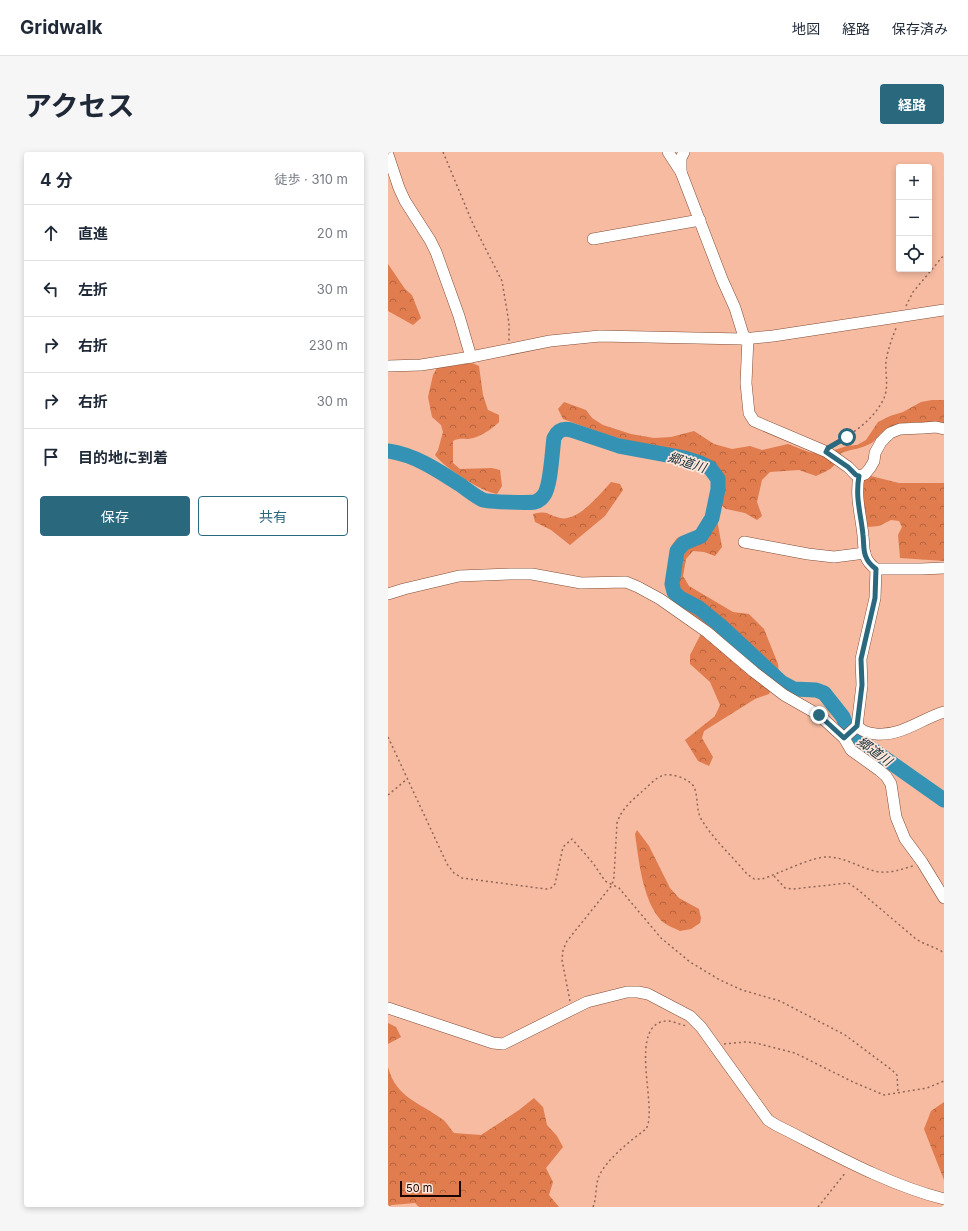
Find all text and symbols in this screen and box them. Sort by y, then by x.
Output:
text: Gridwalk [20,16,103,39]
text: 地図 [792,20,820,37]
text: 経路 [842,20,870,37]
text: 保存済み [892,20,948,37]
button: 経路 [880,84,944,124]
text: アクセス [24,89,135,123]
map controls [896,164,932,272]
button: + [896,164,932,200]
text: 4 分 [40,170,73,190]
text: 徒歩 · 310 m [274,171,348,187]
button: − [896,200,932,236]
icon: ahead [40,222,62,244]
text: 直進 [78,224,108,243]
text: 20 m [317,225,348,241]
button: locate [896,236,932,272]
icon: left [40,278,62,300]
text: 左折 [78,280,108,299]
text: 30 m [317,281,348,297]
icon: right [40,334,62,356]
text: 右折 [78,336,108,355]
text: 230 m [309,337,348,353]
icon: right [40,390,62,412]
text: 右折 [78,392,108,411]
text: 30 m [317,393,348,409]
route start [838,428,856,446]
icon: arrive [40,446,62,468]
text: 目的地に到着 [78,448,168,467]
water label: 郷道川 [666,448,710,476]
button: 保存 [40,496,190,536]
button: 共有 [198,496,348,536]
route end [810,706,828,724]
water label: 郷道川 [855,733,897,770]
scale bar [400,1179,461,1198]
text: 50 m [406,1181,432,1195]

